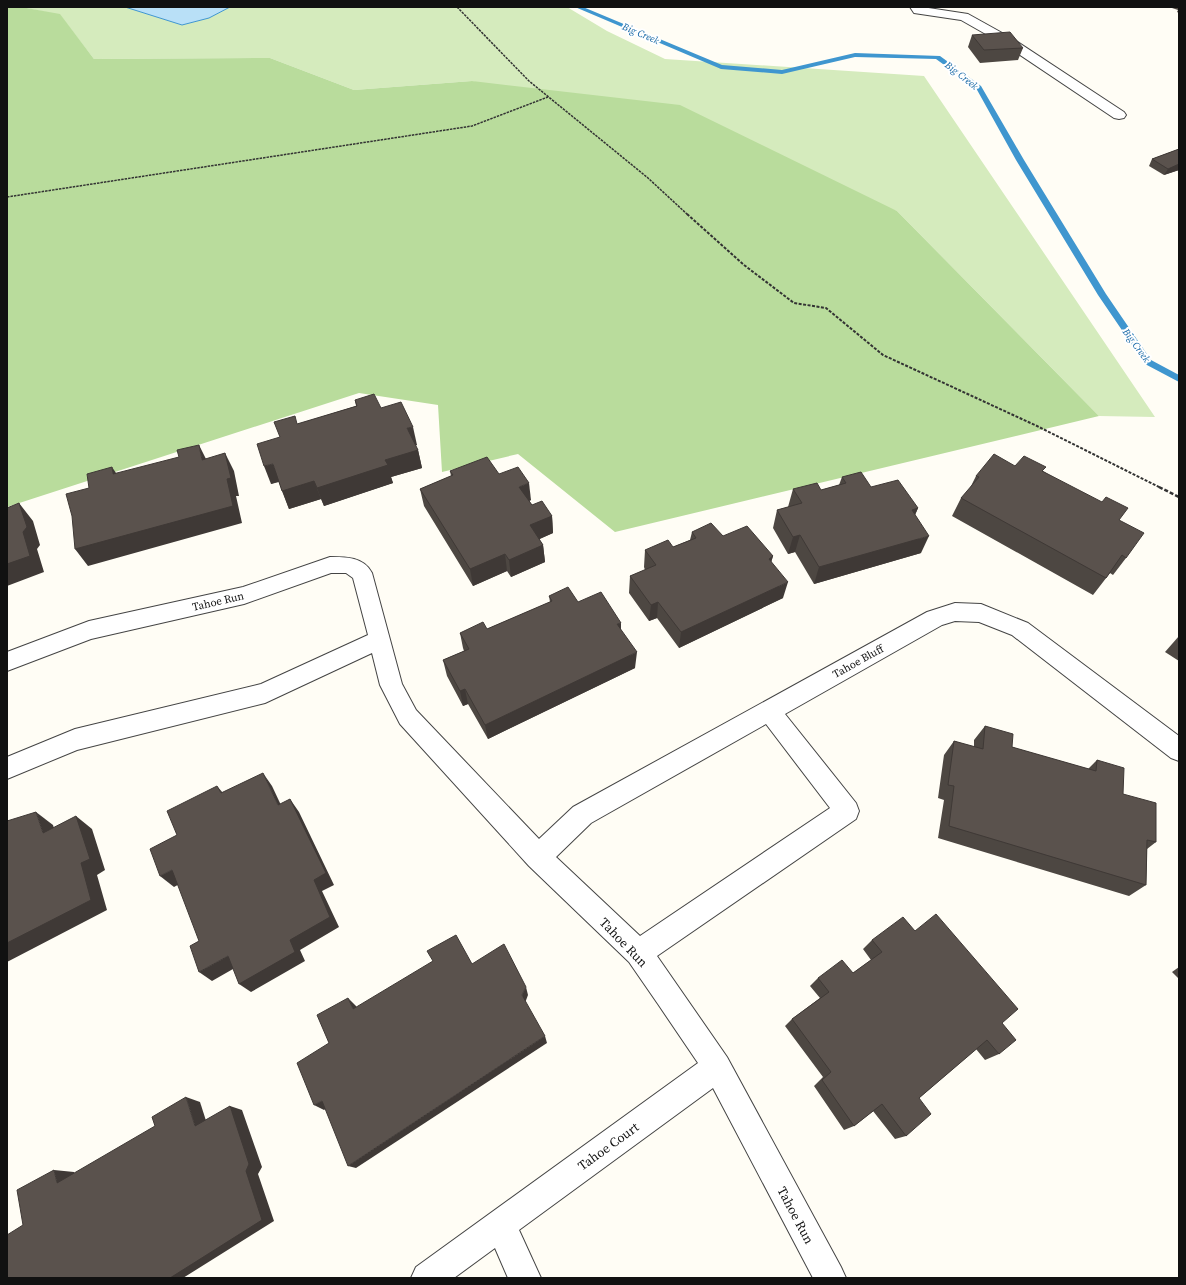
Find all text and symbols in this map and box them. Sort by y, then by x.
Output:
water label: Big Creek [619,20,661,47]
water label: Big Creek [942,58,981,93]
water label: Big Creek [1119,325,1153,365]
street label: Tahoe Run [191,588,246,615]
street label: Tahoe Bluff [830,640,888,682]
street label: Tahoe Run [596,914,651,971]
street label: Tahoe Court [574,1118,643,1174]
street label: Tahoe Run [773,1184,818,1247]

